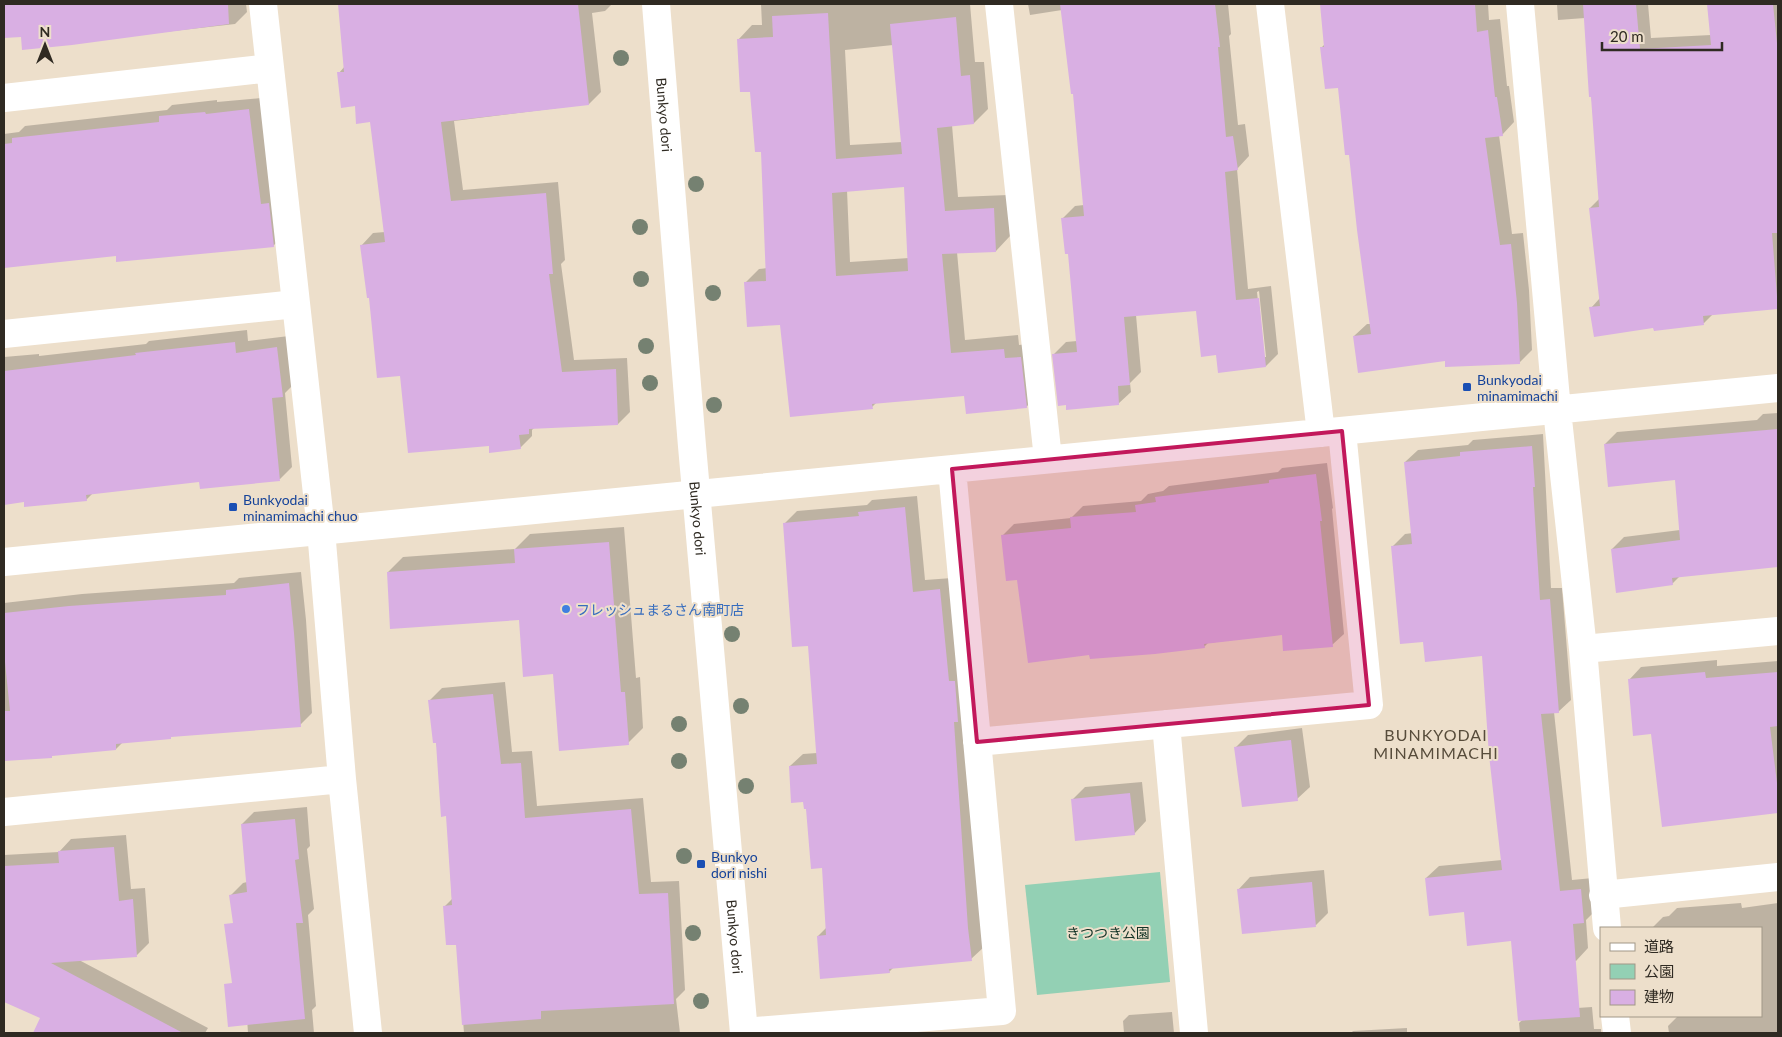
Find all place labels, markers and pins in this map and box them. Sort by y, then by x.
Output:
place label: Bunkyodai minamimachi [1477,371,1558,404]
marker: Bunkyodai minamimachi [1461,381,1473,393]
place label: Bunkyodai minamimachi chuo [243,491,358,524]
marker: Bunkyodai minamimachi chuo [227,501,239,513]
place label: フレッシュまるさん南町店 [576,601,744,618]
marker: フレッシュまるさん南町店 [560,603,572,615]
place label: Bunkyo dori nishi [711,848,767,881]
marker: Bunkyo dori nishi [695,858,707,870]

